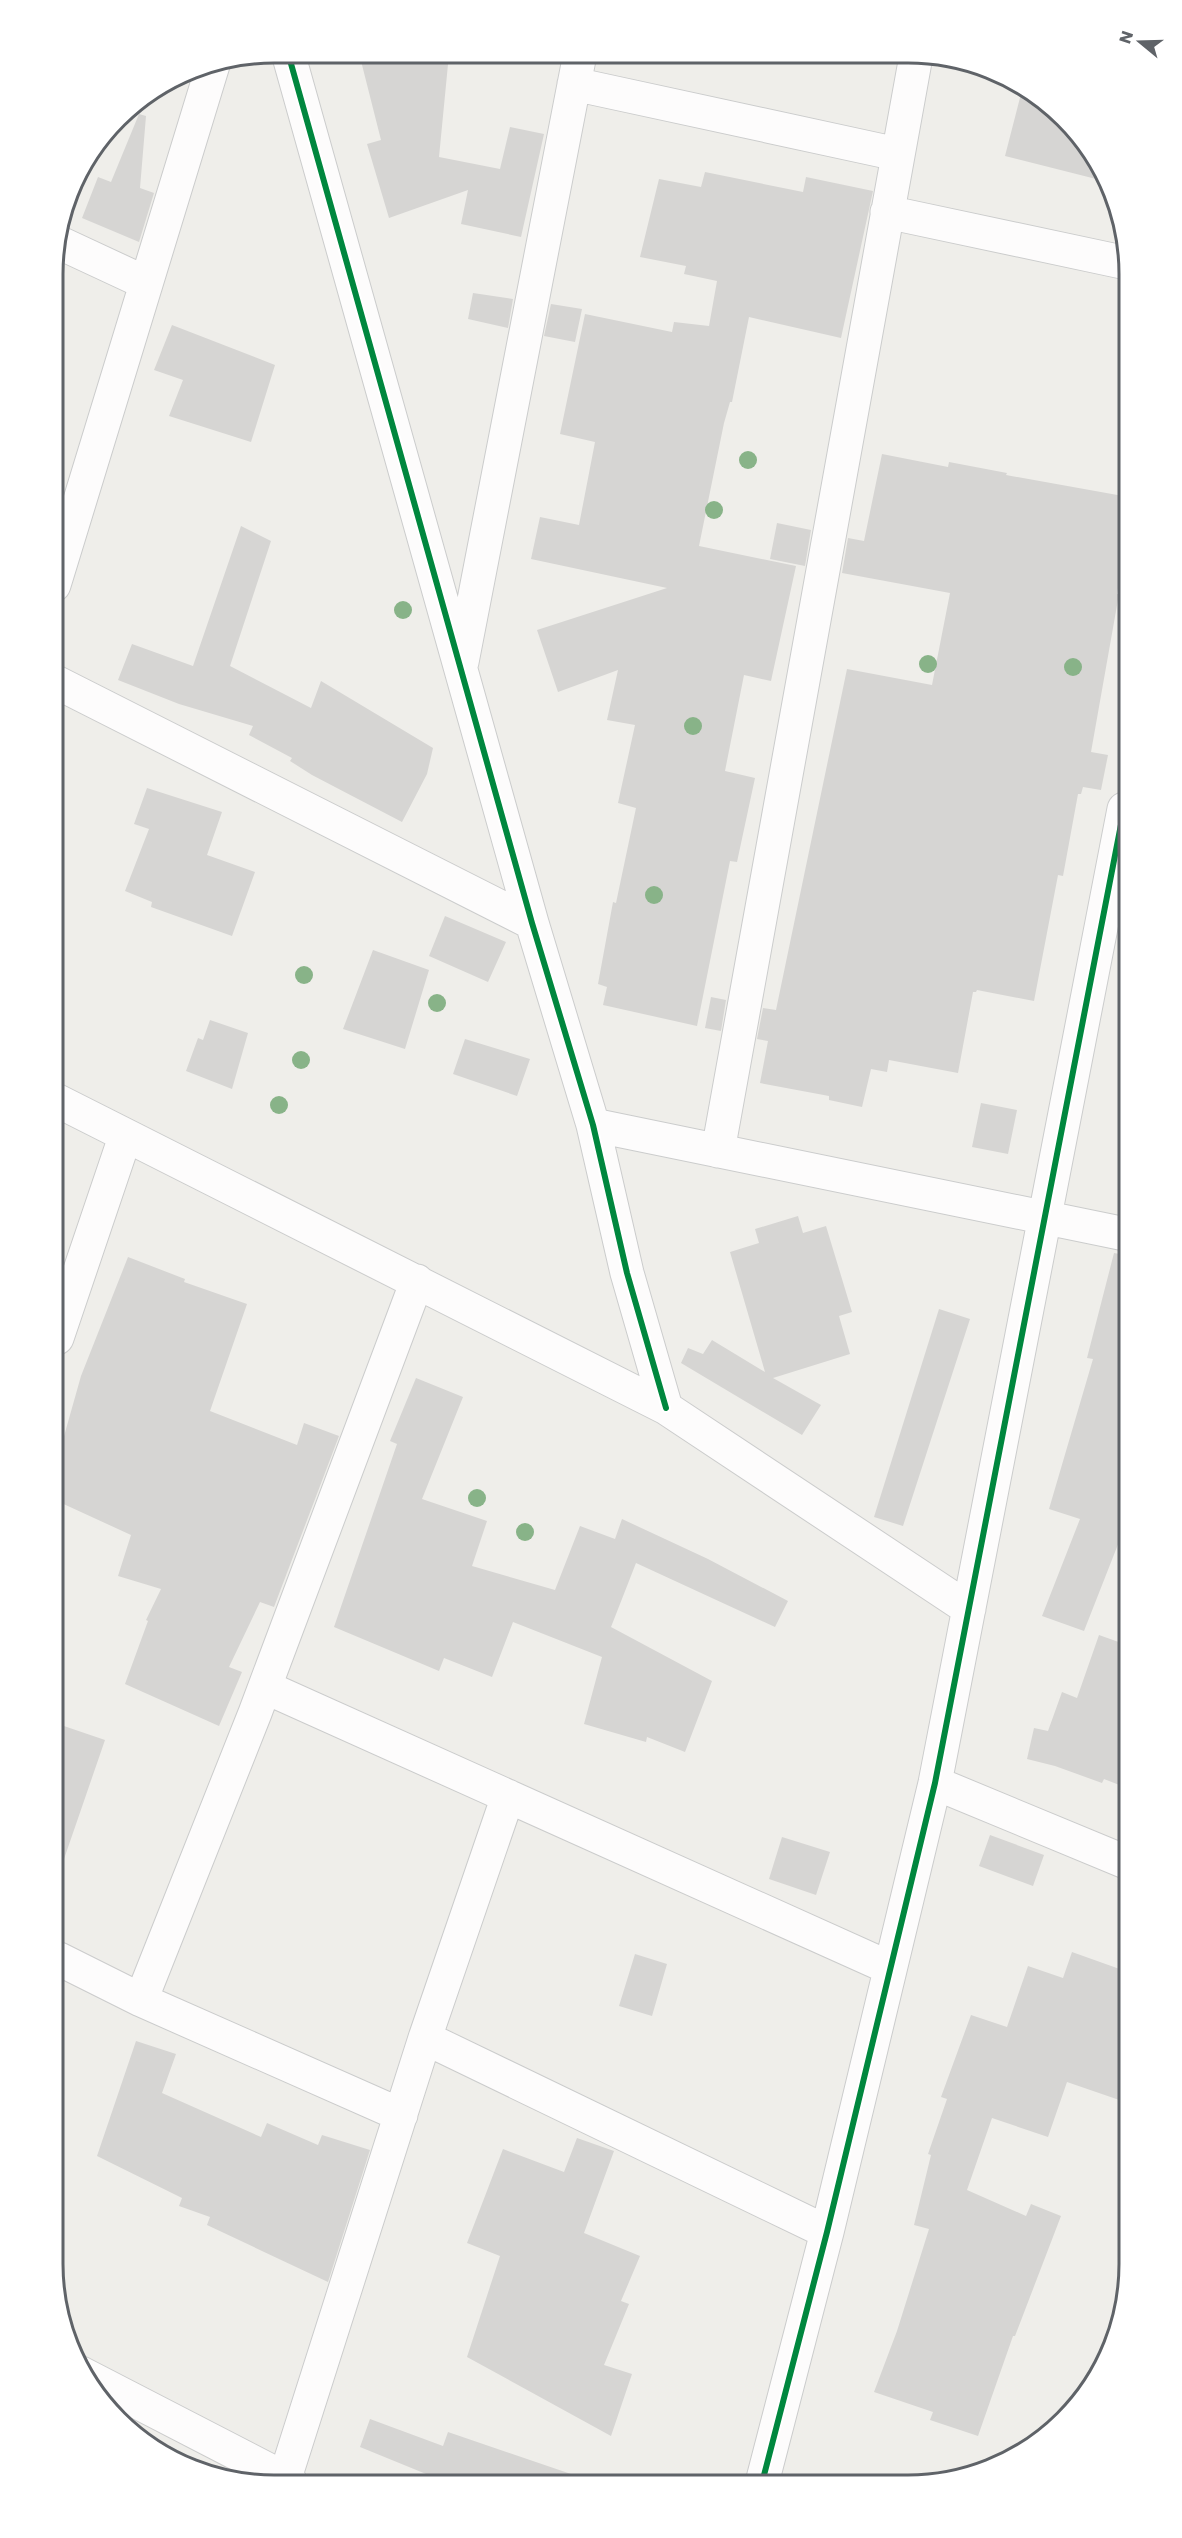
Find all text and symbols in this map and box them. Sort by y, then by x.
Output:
north arrow [1110,12,1170,72]
text: N [1113,28,1139,47]

